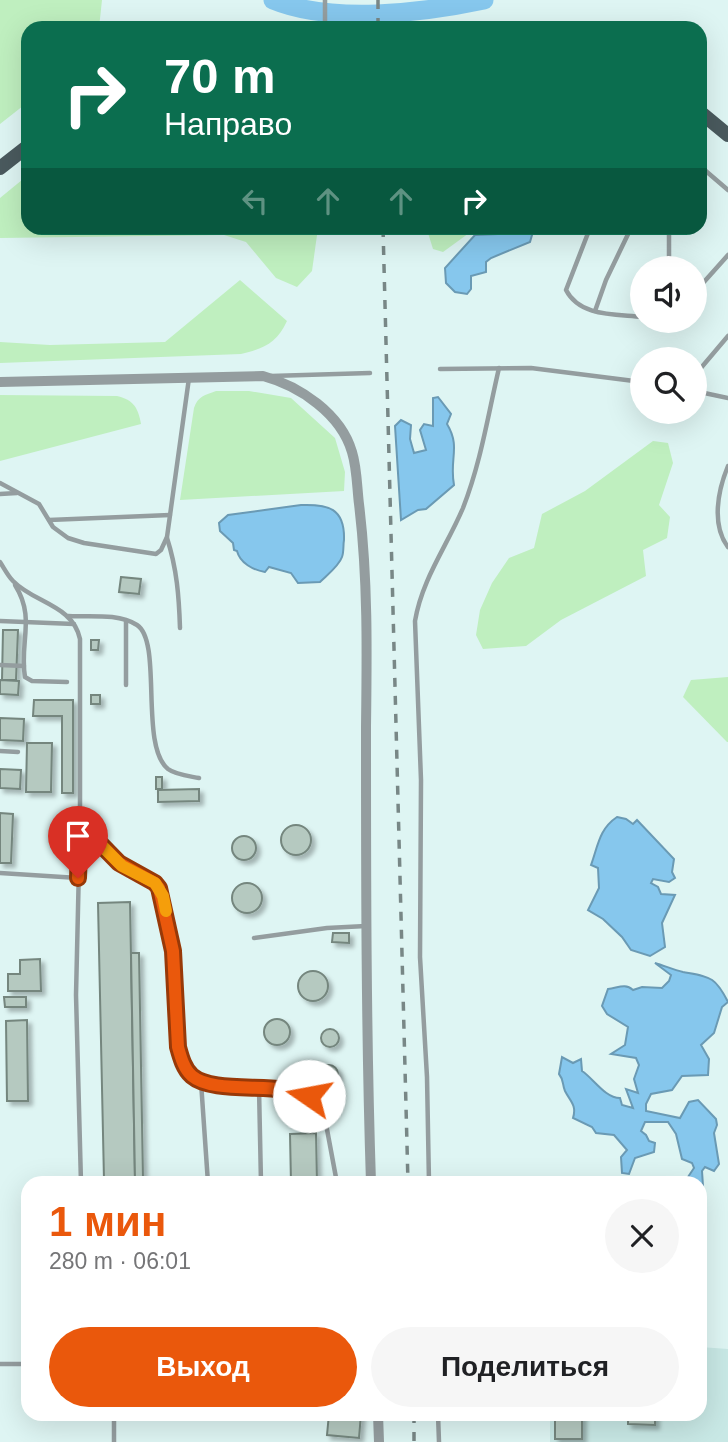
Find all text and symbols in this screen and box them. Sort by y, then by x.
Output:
icon: right [49,49,140,140]
text: 70 m [164,49,276,103]
text: Направо [164,106,292,142]
icon: left [236,182,274,220]
icon: ahead [309,182,347,220]
icon: ahead [382,182,420,220]
icon: right [455,182,493,220]
map controls [630,256,707,424]
button: sound [630,256,707,333]
button: search [630,347,707,424]
pin [48,806,108,878]
icon: arrive [59,817,97,855]
position arrow [272,1059,346,1133]
text: 1 мин [49,1198,166,1245]
button: close [605,1199,679,1273]
text: 280 m · 06:01 [49,1248,191,1274]
button: Выход [49,1327,357,1407]
button: Поделиться [371,1327,679,1407]

